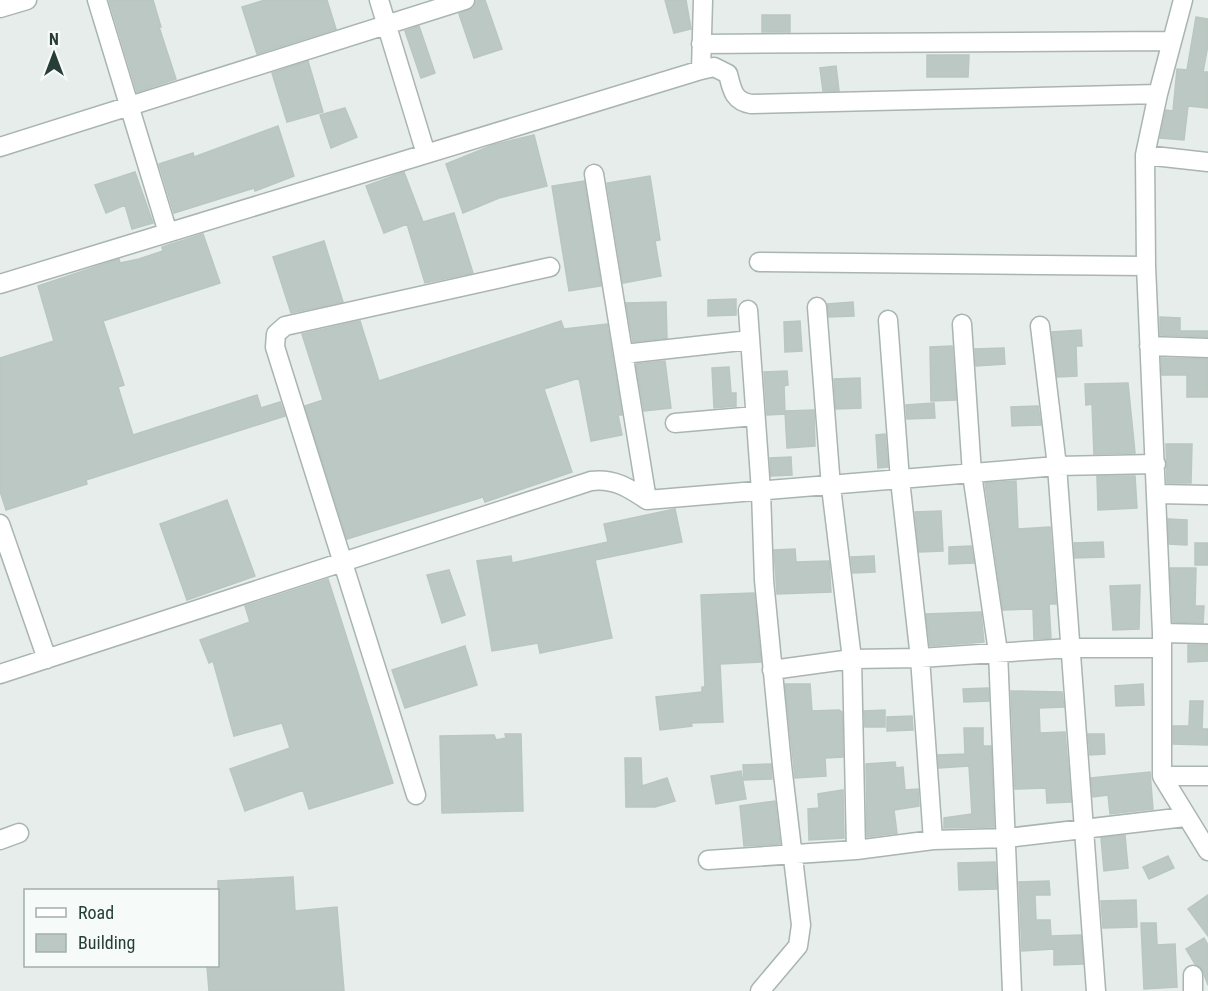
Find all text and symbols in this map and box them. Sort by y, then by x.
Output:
north arrow [24,24,84,84]
text: N [49,30,59,49]
legend [24,889,219,967]
text: Road [78,902,114,923]
text: Building [78,932,135,953]

